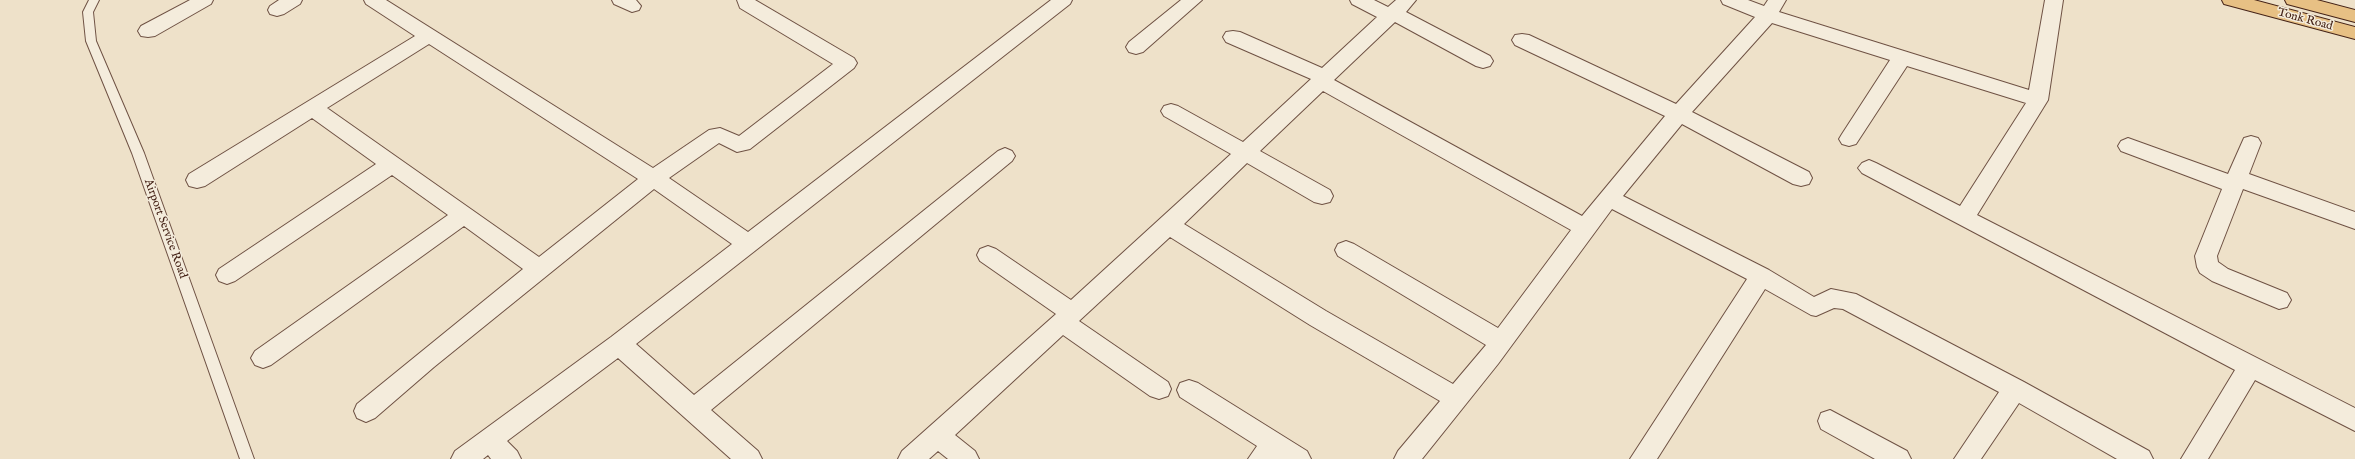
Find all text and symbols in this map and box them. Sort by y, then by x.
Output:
street label: Tonk Road [2276,6,2334,34]
street label: Airport Service Road [140,177,190,281]

